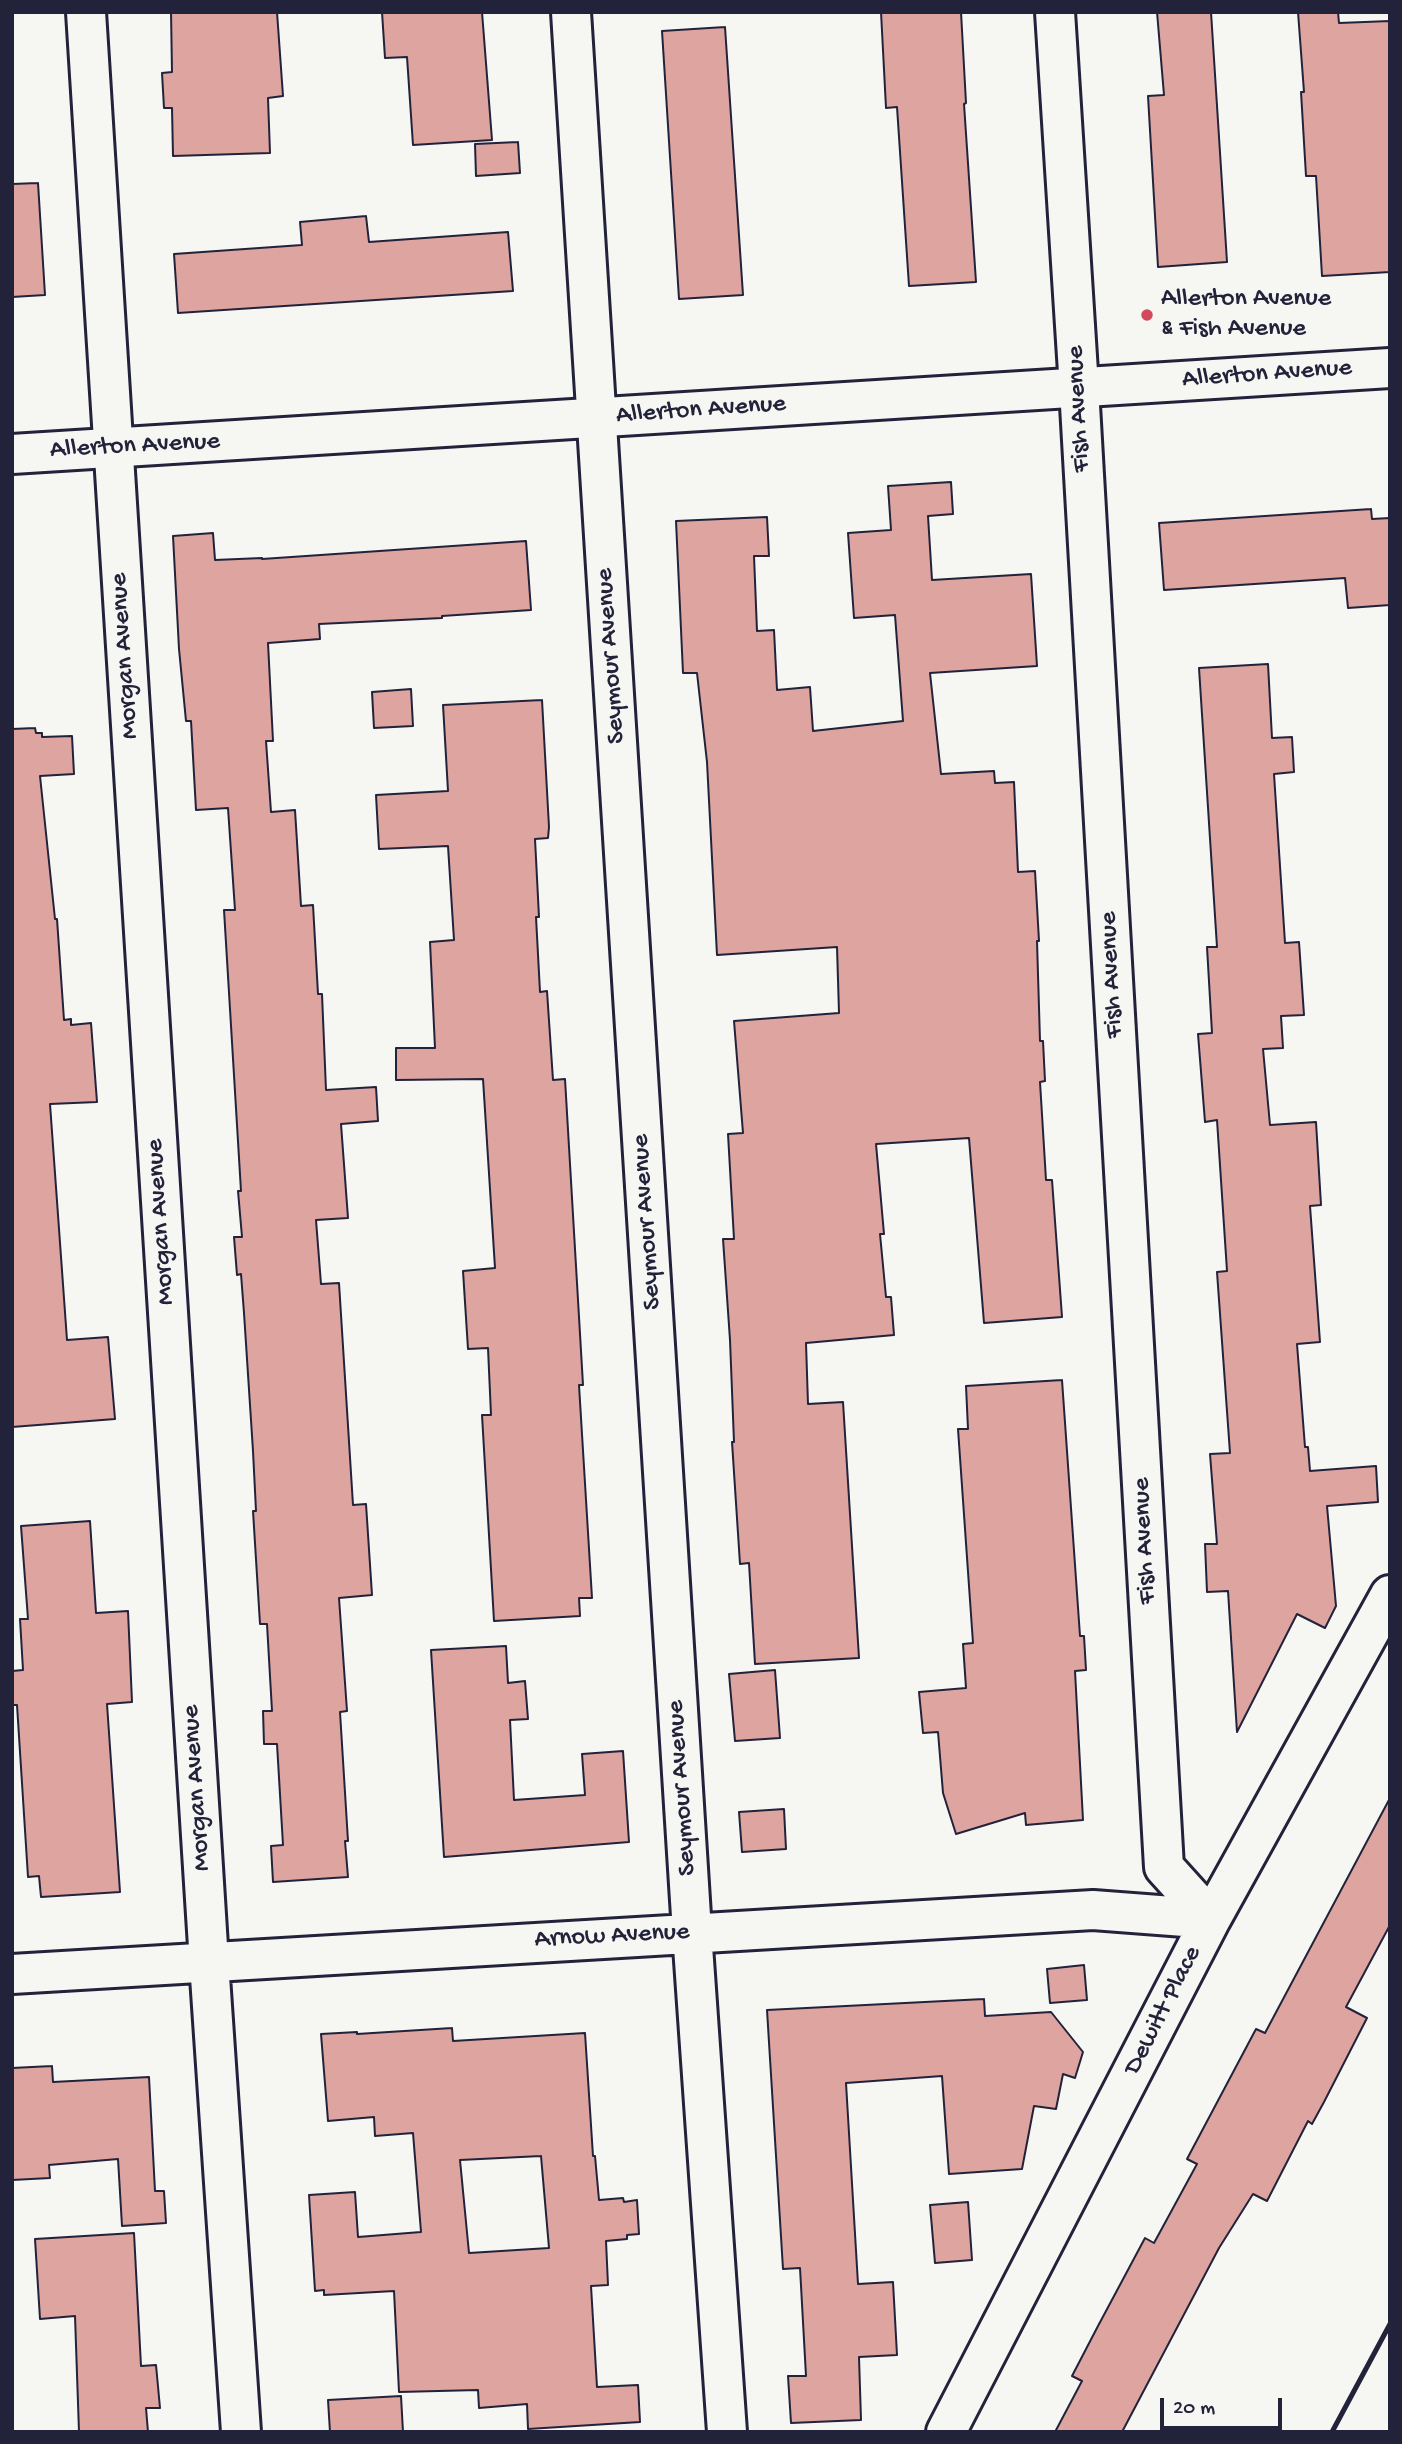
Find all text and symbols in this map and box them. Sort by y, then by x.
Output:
place label: Allerton Avenue & Fish Avenue [1161,284,1331,346]
marker: Allerton Avenue & Fish Avenue [1139,307,1155,323]
street label: Fish Avenue [1061,345,1099,473]
street label: Allerton Avenue [1181,354,1353,396]
street label: Allerton Avenue [615,390,787,432]
street label: Allerton Avenue [49,427,221,467]
street label: Seymour Avenue [590,567,634,745]
street label: Morgan Avenue [105,572,147,740]
street label: Fish Avenue [1094,911,1132,1039]
street label: Seymour Avenue [626,1133,670,1311]
street label: Morgan Avenue [141,1138,183,1306]
street label: Fish Avenue [1127,1477,1165,1605]
street label: Seymour Avenue [661,1699,705,1877]
street label: Morgan Avenue [177,1704,219,1872]
street label: Arnow Avenue [534,1917,690,1957]
street label: Dewitt Place [1118,1941,1210,2081]
scale bar [1164,2384,1286,2428]
text: 20 m [1173,2397,1215,2422]

